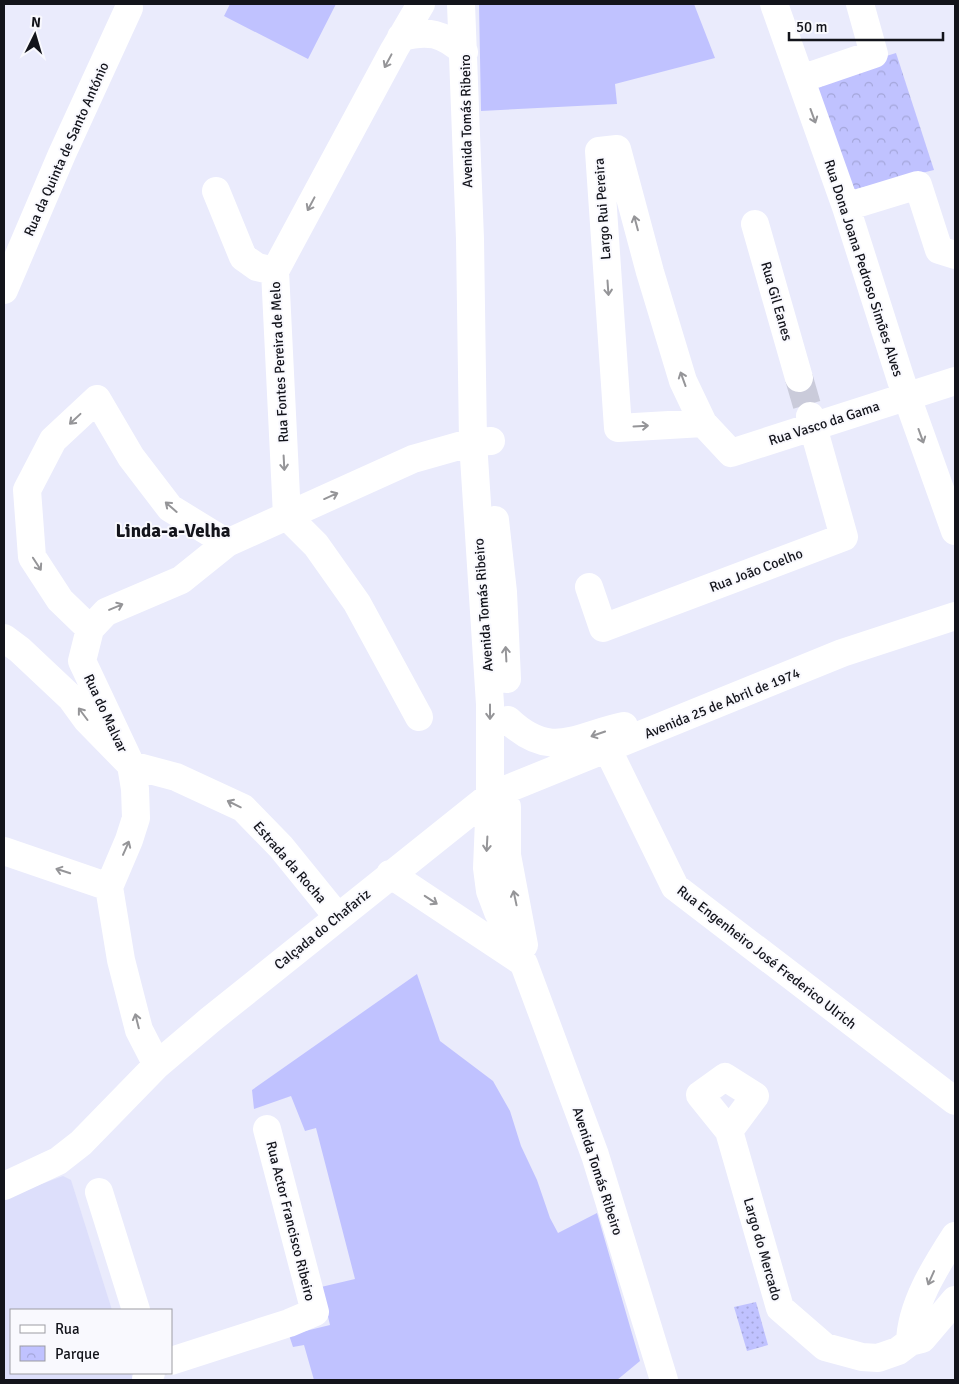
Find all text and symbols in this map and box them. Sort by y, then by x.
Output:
north arrow [10,10,60,60]
scale bar [789,10,943,42]
text: N [30,14,42,31]
text: 50 m [796,18,827,36]
one-way arrow [383,53,392,68]
street label: Avenida Tomás Ribeiro [457,54,476,188]
street label: Rua da Quinta de Santo António [20,59,113,239]
one-way arrow [809,108,818,123]
street label: Largo Rui Pereira [590,157,615,260]
street label: Rua Dona Joana Pedroso Simões Alves [820,158,907,379]
one-way arrow [306,197,316,212]
one-way arrow [631,216,641,232]
street label: Rua Gil Eanes [757,260,796,343]
one-way arrow [603,280,612,296]
street label: Rua Fontes Pereira de Melo [267,281,292,443]
one-way arrow [678,372,687,387]
street label: Rua Vasco da Gama [767,398,882,449]
one-way arrow [68,414,81,425]
one-way arrow [633,422,649,431]
one-way arrow [917,427,926,443]
one-way arrow [280,454,289,470]
one-way arrow [323,491,338,501]
one-way arrow [165,502,178,513]
district label: Linda-a-Velha [115,519,231,543]
street label: Avenida Tomás Ribeiro [470,538,497,672]
street label: Rua João Coelho [707,545,805,596]
one-way arrow [32,557,42,571]
one-way arrow [108,602,123,612]
one-way arrow [501,647,510,663]
street label: Avenida 25 de Abril de 1974 [642,664,803,743]
street label: Rua do Malvar [80,671,132,756]
one-way arrow [485,704,495,720]
one-way arrow [78,707,88,721]
one-way arrow [590,730,606,739]
one-way arrow [226,799,241,809]
street label: Estrada da Rocha [249,818,330,907]
one-way arrow [482,836,491,852]
one-way arrow [122,841,132,856]
one-way arrow [55,866,71,875]
street label: Rua Engenheiro José Frederico Ulrich [674,882,860,1033]
street label: Calçada do Chafariz [271,885,374,973]
one-way arrow [510,891,519,907]
one-way arrow [424,895,438,906]
one-way arrow [132,1013,141,1029]
street label: Avenida Tomás Ribeiro [569,1105,626,1237]
street label: Rua Actor Francisco Ribeiro [262,1139,319,1303]
street label: Largo do Mercado [740,1196,785,1303]
one-way arrow [925,1270,935,1285]
legend [10,1309,172,1374]
text: Rua [55,1320,80,1338]
text: Parque [55,1345,100,1363]

